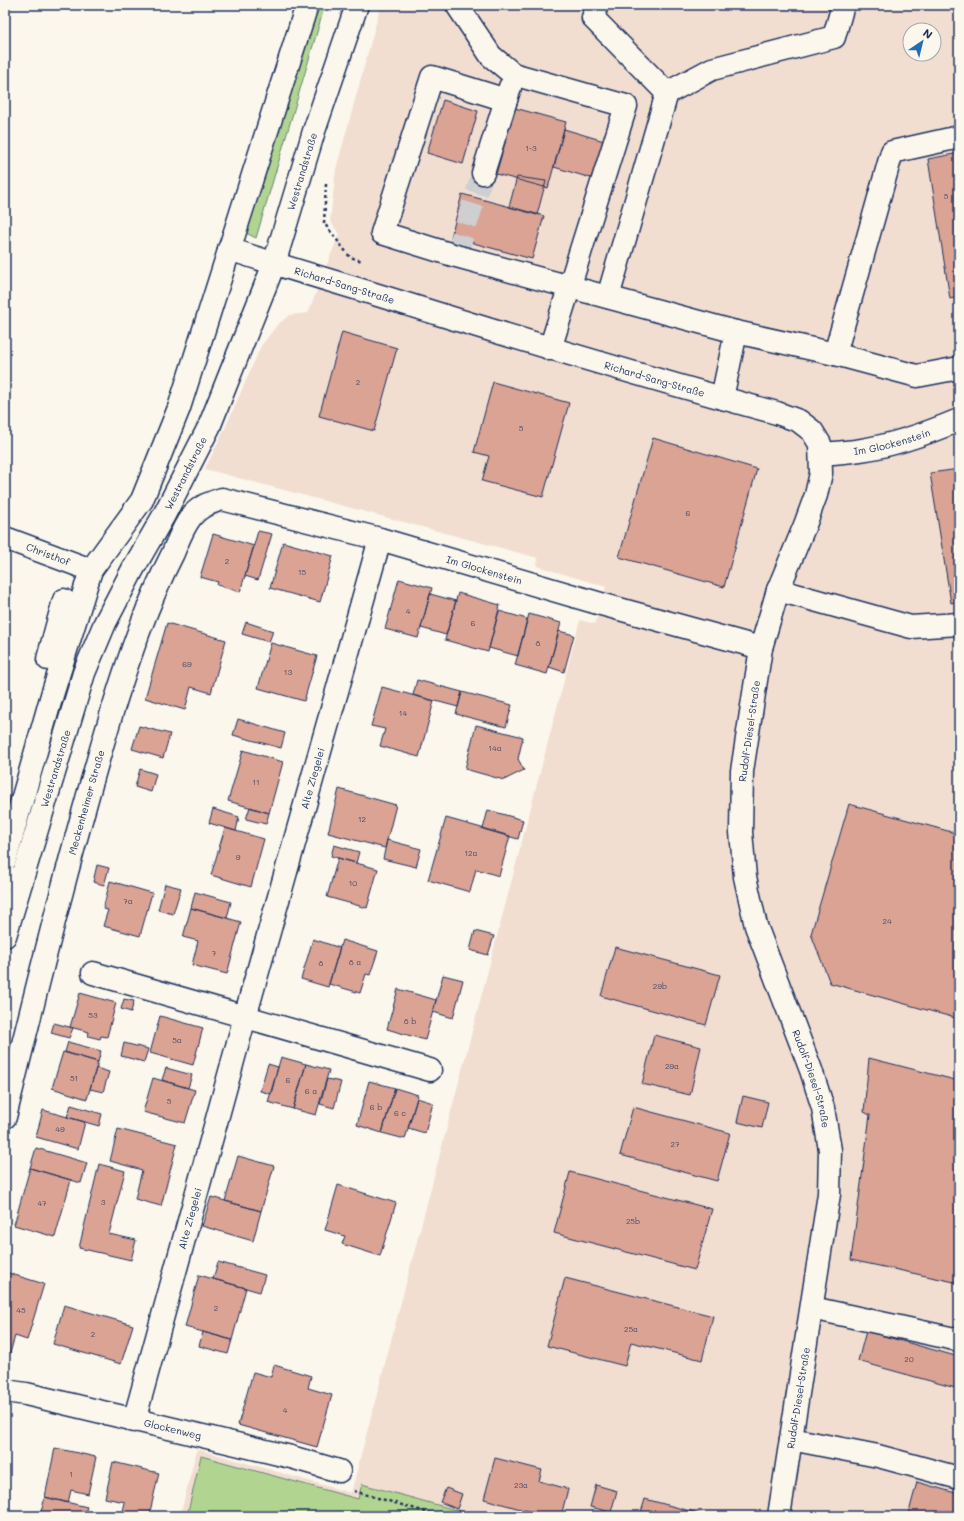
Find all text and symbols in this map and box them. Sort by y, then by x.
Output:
north arrow [902,22,942,62]
text: N [920,25,936,42]
street label: Westrandstraße [284,131,320,212]
house number: 1-3 [525,143,537,153]
house number: 5 [944,191,949,201]
street label: Richard-Sang-Straße [293,263,396,307]
street label: Richard-Sang-Straße [603,358,707,400]
house number: 2 [356,377,360,387]
house number: 5 [519,423,524,433]
street label: Im Glockenstein [853,425,932,458]
street label: Westrandstraße [161,434,210,512]
house number: 6 [686,508,691,518]
street label: Christhof [24,540,73,569]
street label: Im Glockenstein [445,552,524,587]
house number: 2 [225,556,229,566]
house number: 15 [298,567,306,577]
house number: 4 [406,606,411,616]
house number: 6 [471,618,476,628]
house number: 8 [536,638,541,648]
house number: 69 [182,659,192,669]
house number: 13 [284,667,292,677]
street label: Rudolf-Diesel-Straße [735,679,763,783]
house number: 14 [399,708,407,718]
street label: Westrandstraße [37,728,74,809]
house number: 14a [488,743,502,753]
street label: Alte Ziegelei [297,746,328,811]
street label: Meckenheimer Straße [65,748,108,856]
house number: 11 [252,777,260,787]
house number: 12 [358,814,366,824]
house number: 12a [464,848,478,858]
house number: 9 [236,852,241,862]
house number: 10 [349,878,357,888]
house number: 7a [123,896,133,906]
house number: 24 [882,916,892,926]
house number: 7 [212,948,217,958]
house number: 8 a [349,957,361,967]
house number: 8 [319,958,324,968]
house number: 29b [653,981,667,991]
house number: 53 [88,1010,98,1020]
house number: 8 b [404,1016,416,1026]
street label: Rudolf-Diesel-Straße [789,1027,833,1129]
house number: 5a [172,1035,182,1045]
house number: 29a [665,1061,679,1071]
house number: 51 [70,1073,78,1083]
house number: 6 [286,1075,291,1085]
house number: 6 a [305,1086,317,1096]
house number: 5 [167,1096,172,1106]
house number: 6 b [370,1102,382,1112]
house number: 6 c [394,1108,406,1118]
house number: 49 [55,1124,65,1134]
house number: 27 [671,1139,680,1149]
street label: Alte Ziegelei [175,1186,205,1251]
house number: 3 [101,1197,106,1207]
house number: 47 [37,1198,47,1208]
house number: 25b [626,1216,640,1226]
house number: 2 [214,1303,218,1313]
house number: 45 [16,1305,26,1315]
house number: 25a [624,1324,638,1334]
house number: 2 [91,1329,95,1339]
street label: Rudolf-Diesel-Straße [783,1346,813,1450]
house number: 20 [904,1354,914,1364]
house number: 4 [283,1405,288,1415]
street label: Glockenweg [143,1415,203,1443]
house number: 1 [69,1469,73,1479]
house number: 23a [514,1480,528,1490]

